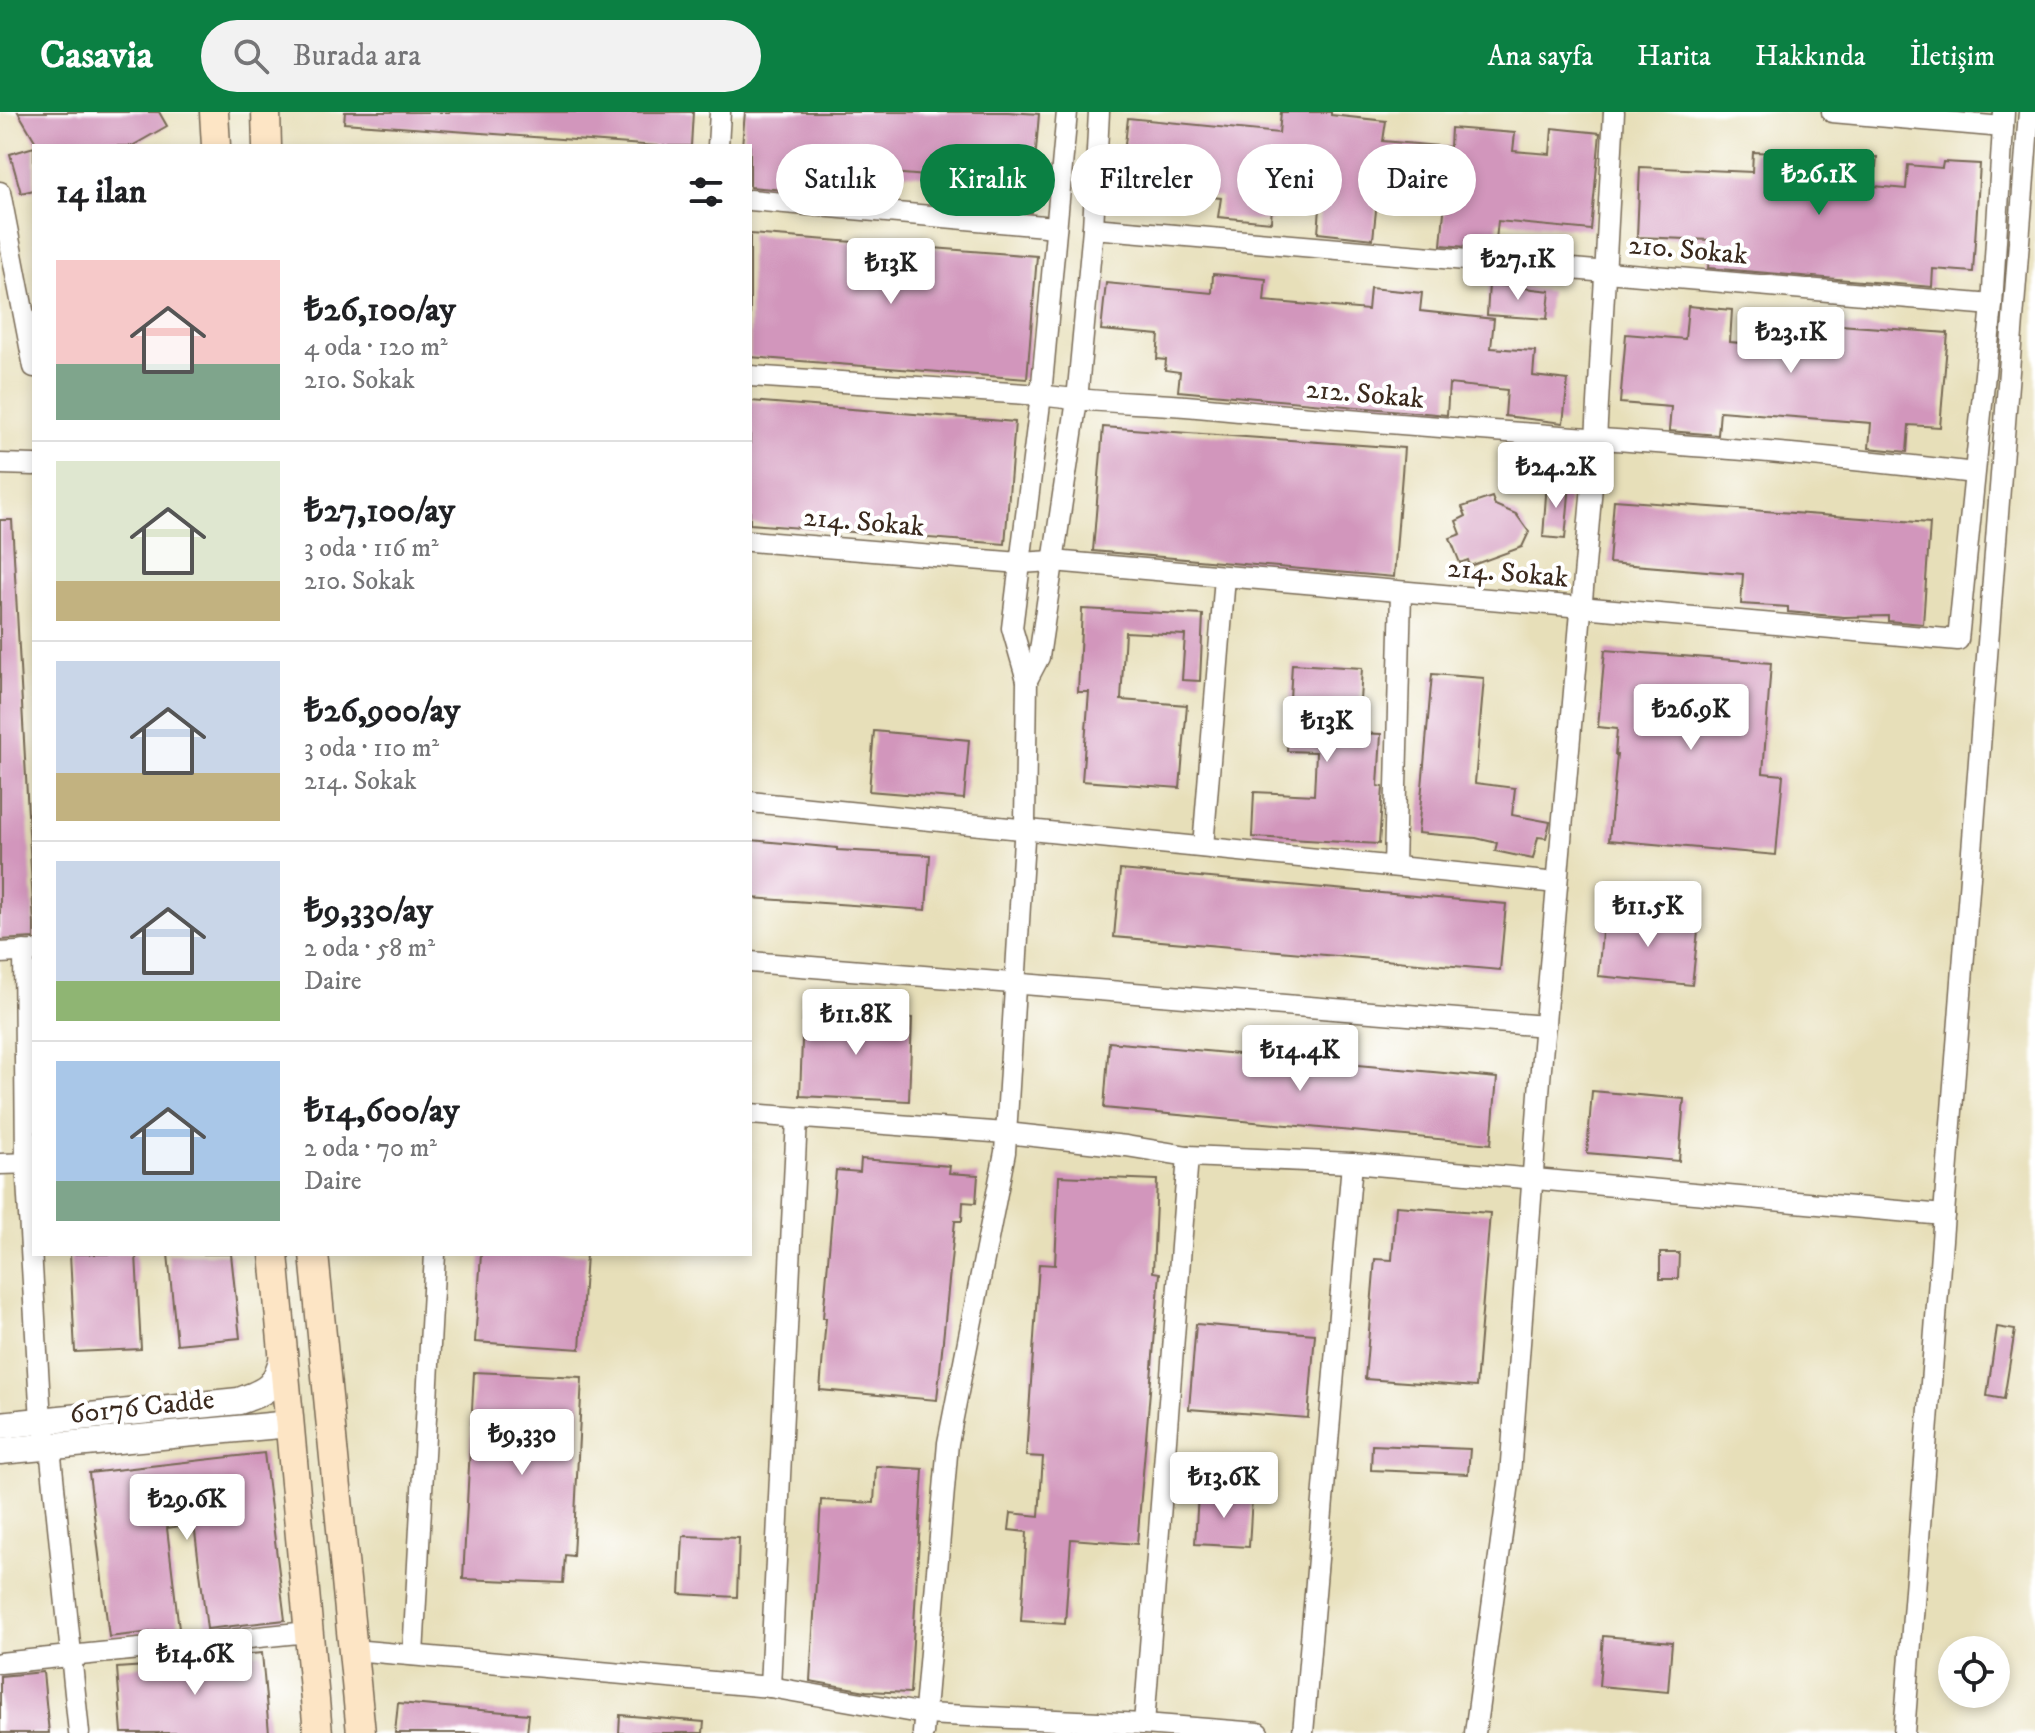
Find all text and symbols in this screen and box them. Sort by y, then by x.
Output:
search box [201,20,761,92]
text: Casavia [40,32,153,80]
icon: search [229,34,273,78]
text: Burada ara [293,38,421,75]
text: Ana sayfa [1487,39,1593,74]
text: Harita [1637,39,1711,74]
text: Hakkında [1755,39,1866,74]
text: İletişim [1910,39,1995,74]
chip: Satılık [776,144,904,216]
chip: Kiralık [920,144,1055,216]
chip: Filtreler [1071,144,1221,216]
chip: Yeni [1237,144,1342,216]
chip: Daire [1358,144,1476,216]
pin: ₺26.1K [1754,149,1884,217]
text: ₺26.1K [1781,158,1857,191]
icon: filters [684,170,728,214]
text: 14 ilan [56,171,147,213]
street label: 210. Sokak [1627,227,1749,273]
pin: ₺27.1K [1453,234,1583,302]
pin: ₺13K [844,238,938,306]
text: ₺27.1K [1481,243,1555,276]
text: ₺13K [865,247,917,280]
text: ₺26,100/ay [304,289,456,331]
icon: home [120,292,216,388]
pin: ₺23.1K [1726,307,1856,375]
text: ₺23.1K [1755,316,1827,349]
text: 4 oda · 120 m² [304,331,448,364]
text: 210. Sokak [304,364,415,397]
street label: 212. Sokak [1304,371,1426,417]
pin: ₺24.2K [1491,442,1621,510]
text: ₺24.2K [1516,451,1596,484]
text: ₺27,100/ay [304,490,455,532]
icon: home [120,493,216,589]
street label: 214. Sokak [802,499,926,545]
text: 3 oda · 116 m² [304,532,439,565]
street label: 214. Sokak [1446,550,1570,596]
text: 210. Sokak [304,565,415,598]
pin: ₺26.9K [1626,684,1756,752]
text: ₺26,900/ay [304,690,460,732]
icon: home [120,693,216,789]
text: ₺26.9K [1652,693,1730,726]
pin: ₺13K [1280,696,1374,764]
text: ₺13K [1301,705,1353,738]
text: 3 oda · 110 m² [304,732,439,765]
text: 214. Sokak [304,765,417,798]
pin: ₺11.5K [1583,881,1713,949]
text: ₺9,330/ay [304,890,433,932]
text: ₺11.5K [1612,890,1684,923]
icon: home [120,893,216,989]
text: 2 oda · 58 m² [304,932,435,965]
text: Daire [304,965,362,998]
pin: ₺11.8K [791,989,921,1057]
text: ₺11.8K [820,998,892,1031]
pin: ₺14.4K [1235,1025,1365,1093]
text: ₺14.4K [1260,1034,1340,1067]
text: ₺14,600/ay [304,1090,459,1132]
icon: home [120,1093,216,1189]
text: 2 oda · 70 m² [304,1132,437,1165]
text: Daire [304,1165,362,1198]
street label: 60176 Cadde [68,1382,216,1432]
pin: ₺9,330 [457,1409,587,1477]
text: ₺9,330 [488,1418,556,1451]
pin: ₺13.6K [1159,1452,1289,1520]
text: ₺13.6K [1188,1461,1260,1494]
pin: ₺29.6K [122,1474,252,1542]
text: ₺29.6K [148,1483,226,1516]
pin: ₺14.6K [130,1629,260,1697]
map controls [1938,1636,2010,1708]
button: locate [1938,1636,2010,1708]
text: ₺14.6K [156,1638,234,1671]

